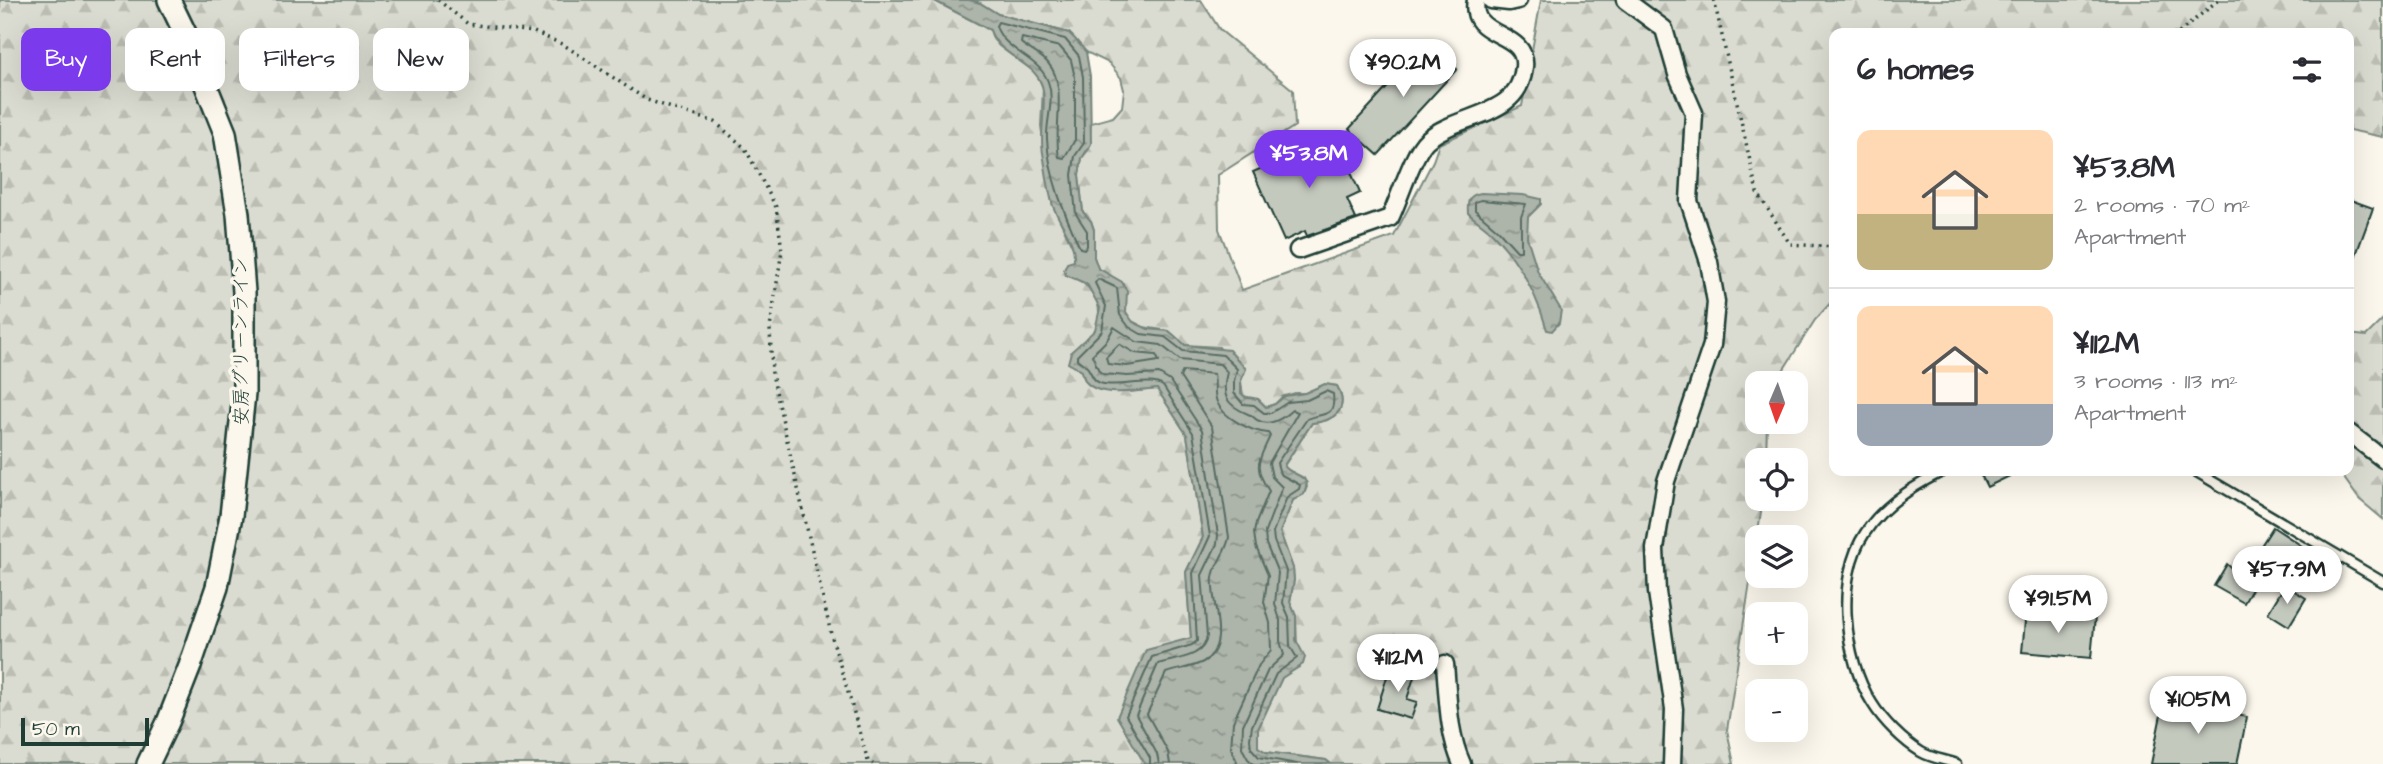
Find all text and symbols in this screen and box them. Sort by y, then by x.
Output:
chip: Buy [21,28,111,91]
chip: Rent [125,28,225,91]
chip: Filters [239,28,359,91]
chip: New [373,28,469,91]
pin: ¥90.2M [1346,40,1460,99]
text: ¥90.2M [1365,46,1441,78]
text: 6 homes [1857,49,1974,91]
icon: filters [2288,51,2326,89]
pin: ¥53.8M [1252,130,1366,190]
text: ¥53.8M [1270,137,1348,169]
text: ¥53.8M [2074,147,2175,189]
icon: home [1913,158,1997,242]
text: 2 rooms · 70 m² [2074,189,2250,221]
text: Apartment [2074,221,2186,253]
street label: 安房グリーンライン [228,256,255,426]
text: ¥112M [2074,323,2140,365]
icon: home [1913,334,1997,418]
text: 3 rooms · 113 m² [2074,365,2238,397]
north arrow [1745,371,1808,434]
map controls [1745,371,1808,742]
text: Apartment [2074,397,2186,429]
button: locate [1745,448,1808,511]
button: layers [1745,525,1808,588]
pin: ¥57.9M [2230,546,2344,606]
text: ¥57.9M [2248,553,2326,585]
pin: ¥91.5M [2001,576,2115,635]
text: ¥91.5M [2025,582,2091,614]
button: + [1745,602,1808,665]
pin: ¥112M [1349,634,1447,694]
text: ¥112M [1373,641,1423,673]
pin: ¥105M [2149,676,2247,736]
button: − [1745,679,1808,742]
text: ¥105M [2165,683,2231,715]
scale bar [21,715,149,747]
text: 50 m [32,716,80,743]

